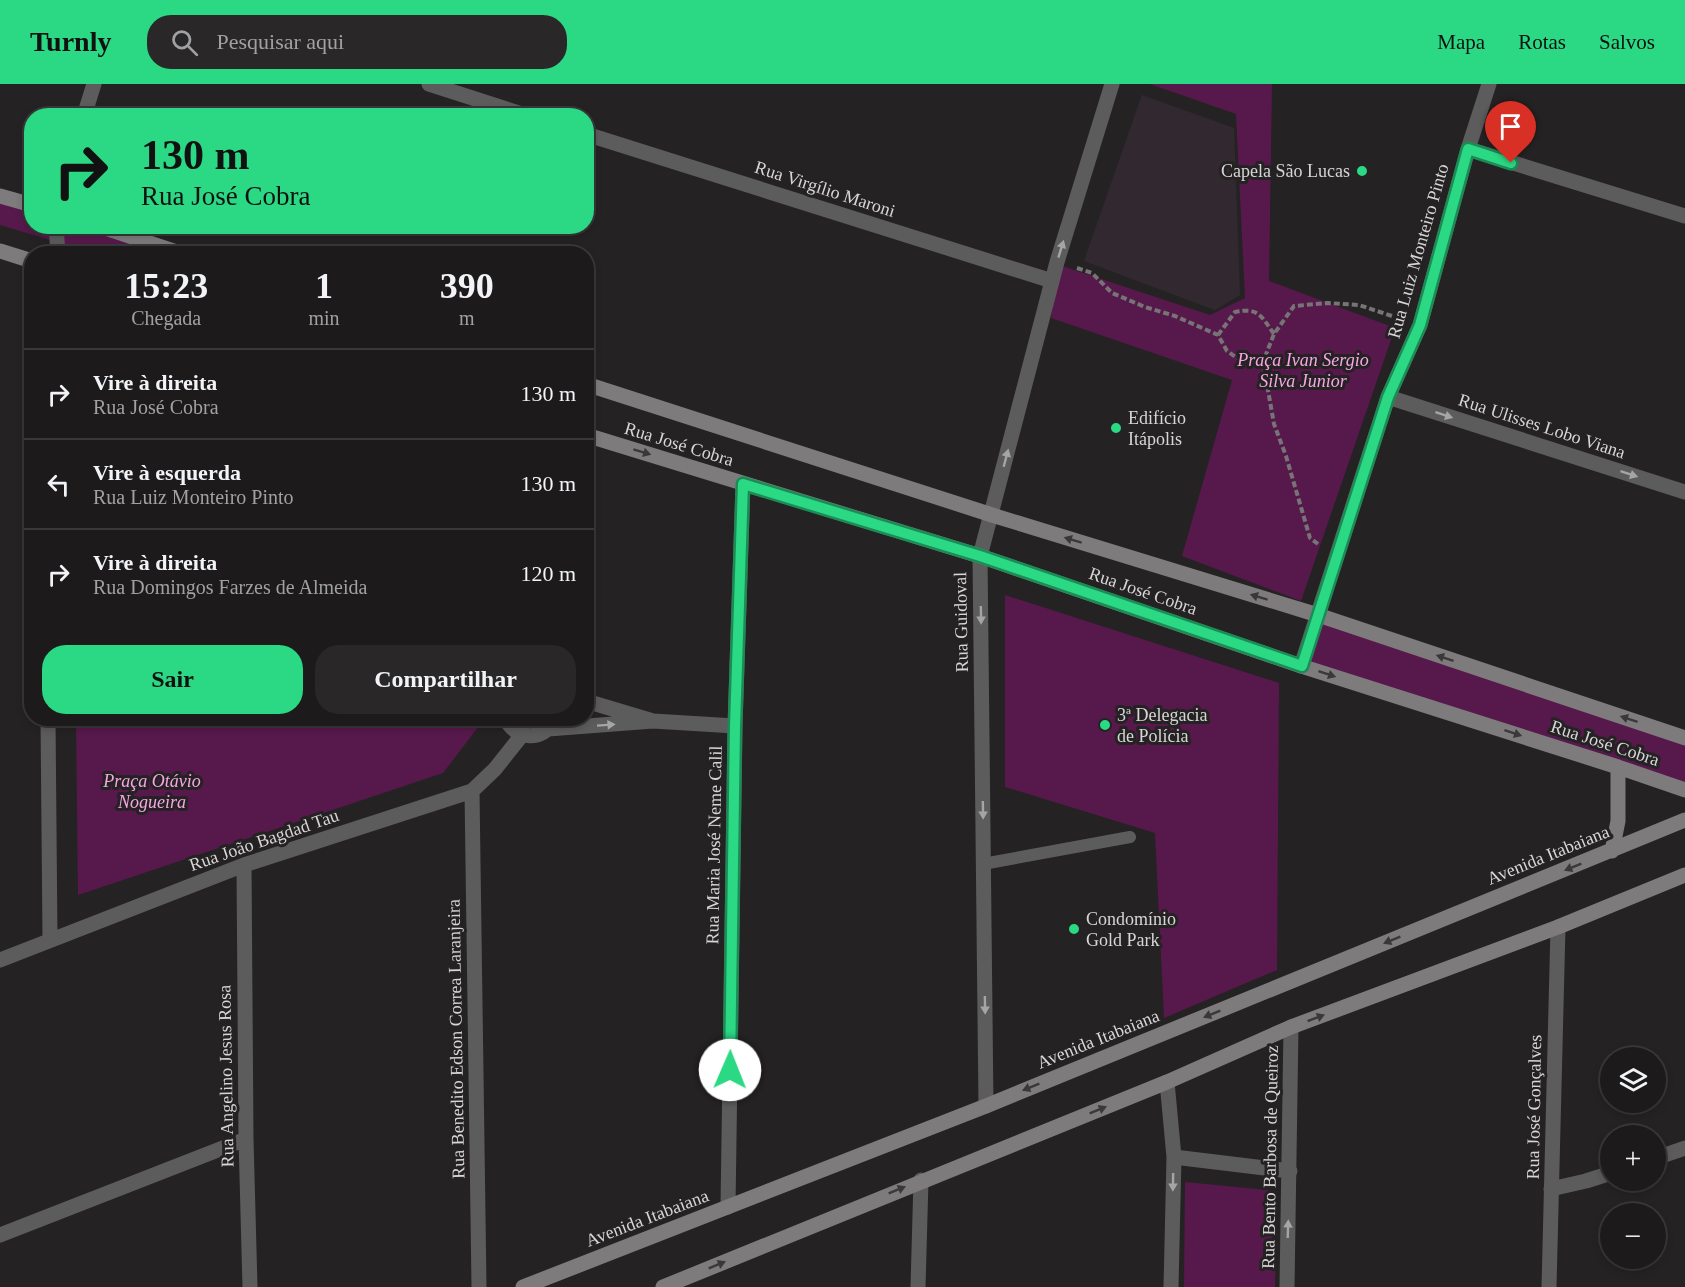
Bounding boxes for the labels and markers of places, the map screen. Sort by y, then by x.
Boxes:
pin [1485,101,1536,163]
place label: Capela São Lucas [1221,161,1350,181]
marker: Capela São Lucas [1355,164,1369,178]
place label: Edifício Itápolis [1128,408,1186,449]
marker: Edifício Itápolis [1109,421,1123,435]
place label: 3ª Delegacia de Polícia [1117,705,1207,746]
marker: 3ª Delegacia de Polícia [1098,718,1112,732]
place label: Condomínio Gold Park [1086,909,1176,950]
marker: Condomínio Gold Park [1067,922,1081,936]

